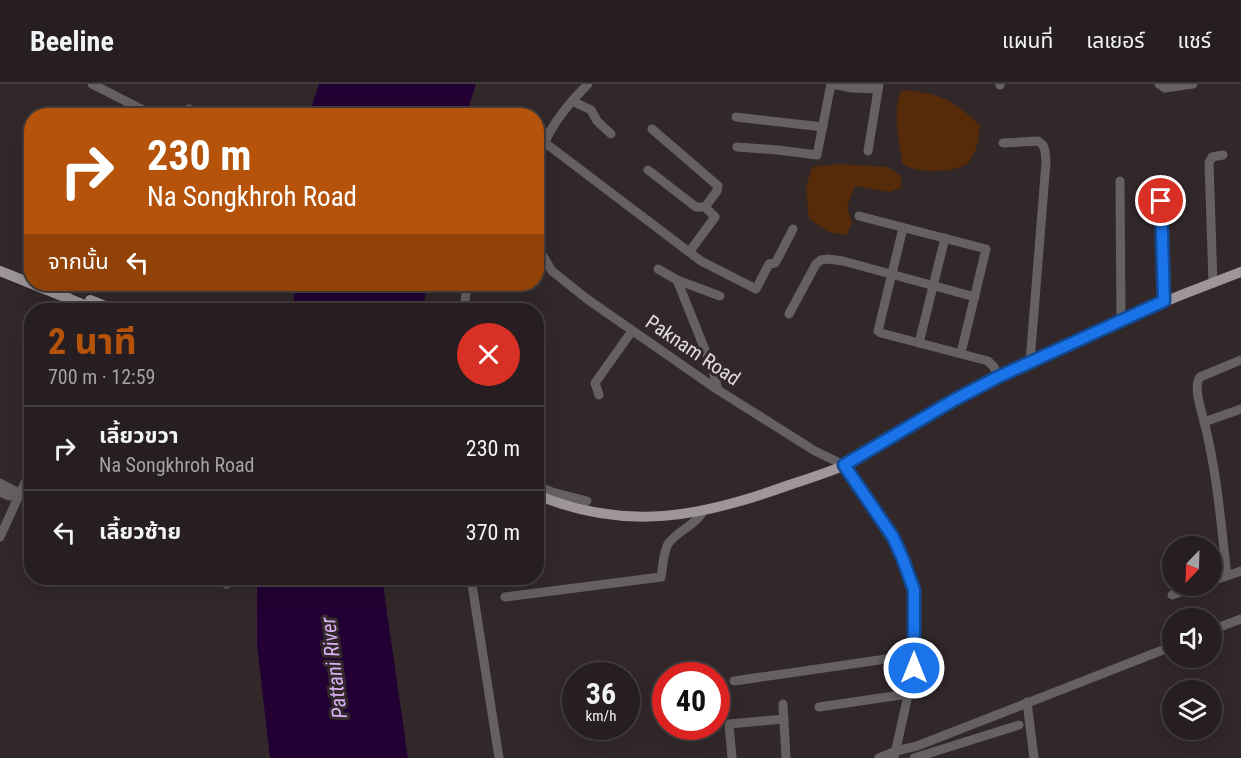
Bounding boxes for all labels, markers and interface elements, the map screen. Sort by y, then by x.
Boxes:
text: Beeline [30,25,114,58]
text: แผนที่ [1002,29,1053,53]
text: เลเยอร์ [1086,29,1145,53]
text: แชร์ [1178,29,1211,53]
text: 230 m [147,131,252,180]
icon: right [48,132,126,210]
pin [1135,175,1186,226]
text: Na Songkhroh Road [147,181,357,213]
icon: arrive [1144,184,1177,217]
icon: left [121,246,154,279]
text: จากนั้น [48,249,109,274]
street label: Paknam Road [641,310,745,390]
text: 2 นาที [48,321,137,363]
button: close [457,323,520,386]
text: 700 m · 12:59 [48,365,155,389]
text: เลี้ยวขวา [99,423,179,448]
icon: right [48,432,81,465]
text: 230 m [466,436,520,461]
text: Na Songkhroh Road [99,453,255,477]
icon: left [48,516,81,549]
text: เลี้ยวซ้าย [99,519,181,544]
text: 370 m [466,520,520,545]
north arrow [1162,536,1222,596]
map controls [1162,536,1222,740]
button: sound [1162,608,1222,668]
water label: Pattani River [316,615,352,720]
position arrow [882,636,946,700]
speed limit sign: 40 [652,662,730,740]
text: 36 [586,676,616,711]
button: layers [1162,680,1222,740]
text: km/h [586,707,616,725]

